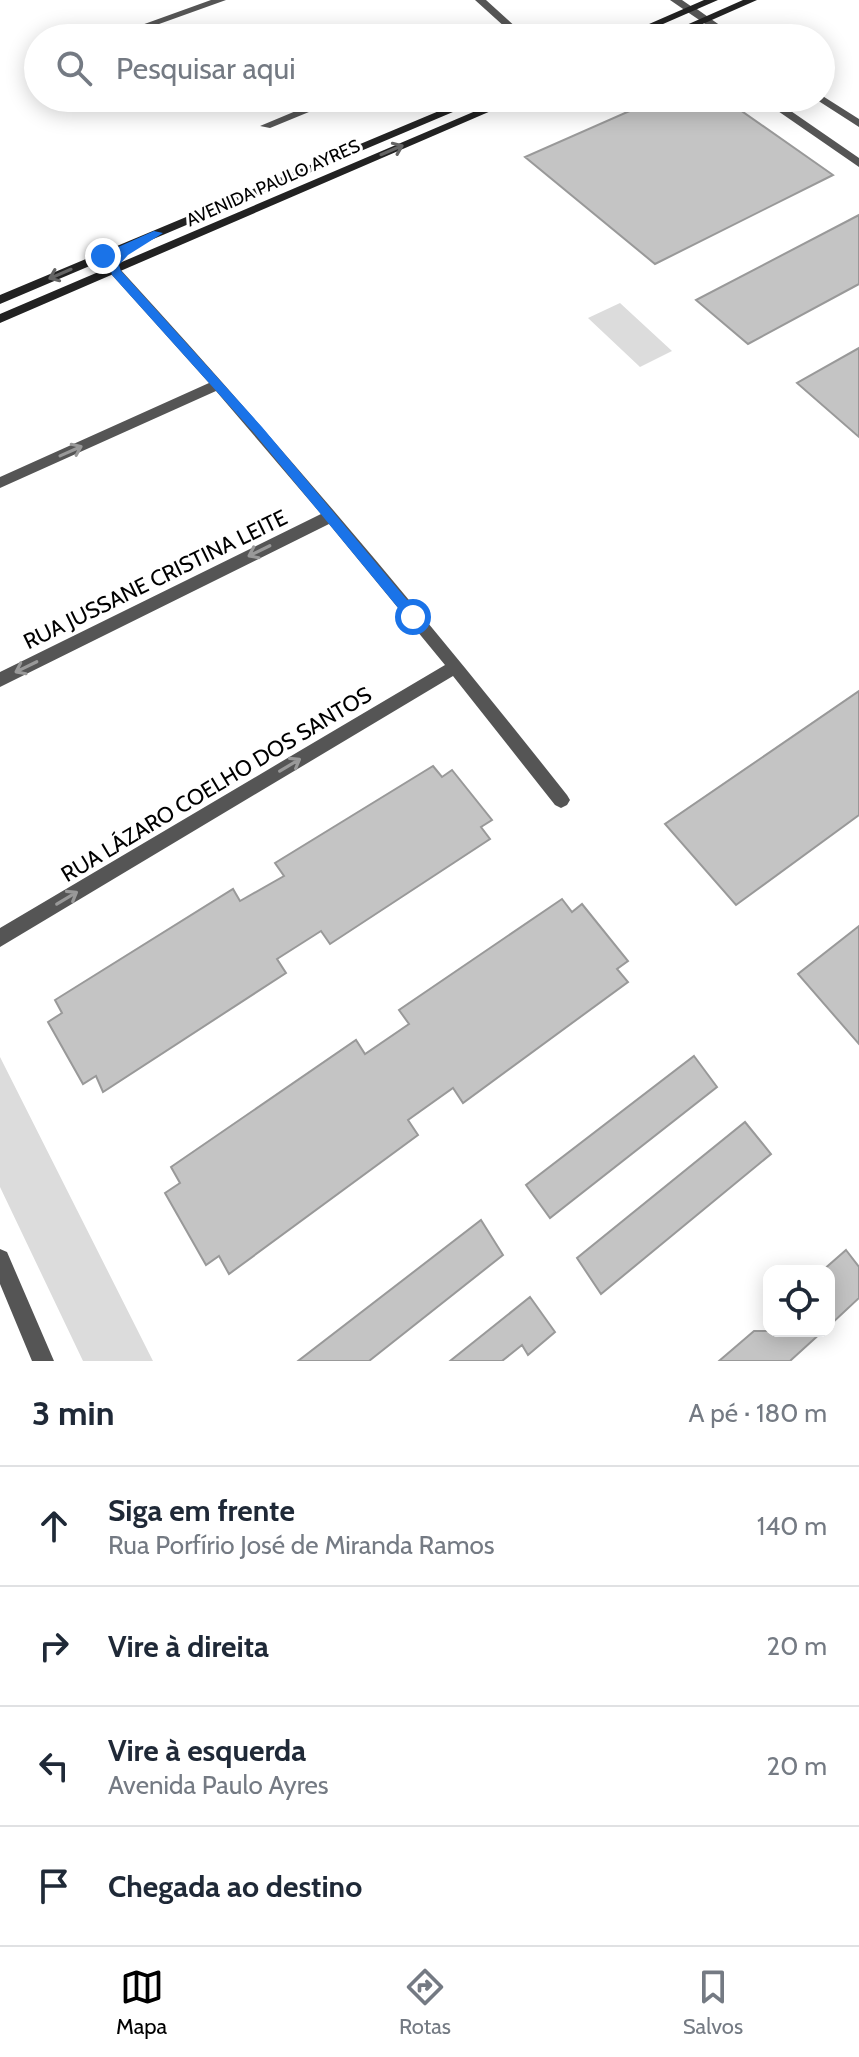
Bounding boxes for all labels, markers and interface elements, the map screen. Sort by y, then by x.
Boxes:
search box [24,24,835,112]
icon: search [52,46,96,90]
text: Pesquisar aqui [116,50,296,87]
street label: AVENIDA PAULO AYRES [183,135,363,231]
one-way arrow [379,142,404,157]
route end [85,238,121,274]
one-way arrow [49,268,73,283]
one-way arrow [59,443,83,458]
street label: RUA JUSSANE CRISTINA LEITE [19,504,292,655]
one-way arrow [248,544,272,560]
route start [395,599,431,635]
one-way arrow [15,660,39,675]
street label: RUA LÁZARO COELHO DOS SANTOS [56,681,376,888]
one-way arrow [278,757,301,773]
one-way arrow [55,890,78,906]
map controls [763,1265,835,1337]
button: locate [763,1265,835,1337]
text: 3 min [32,1392,114,1434]
text: A pé · 180 m [688,1397,827,1429]
text: Siga em frente [108,1492,295,1529]
icon: ahead [32,1504,76,1548]
text: 140 m [757,1510,827,1542]
text: Rua Porfírio José de Miranda Ramos [108,1529,495,1561]
icon: right [32,1624,76,1668]
text: Vire à direita [108,1628,269,1665]
text: 20 m [767,1630,827,1662]
text: Vire à esquerda [108,1732,306,1769]
icon: left [32,1744,76,1788]
text: 20 m [767,1750,827,1782]
text: Avenida Paulo Ayres [108,1769,329,1801]
icon: arrive [32,1864,76,1908]
text: Chegada ao destino [108,1868,362,1905]
tab: Mapa [116,1965,167,2040]
tab: Rotas [399,1965,451,2040]
tab: Salvos [683,1965,743,2040]

